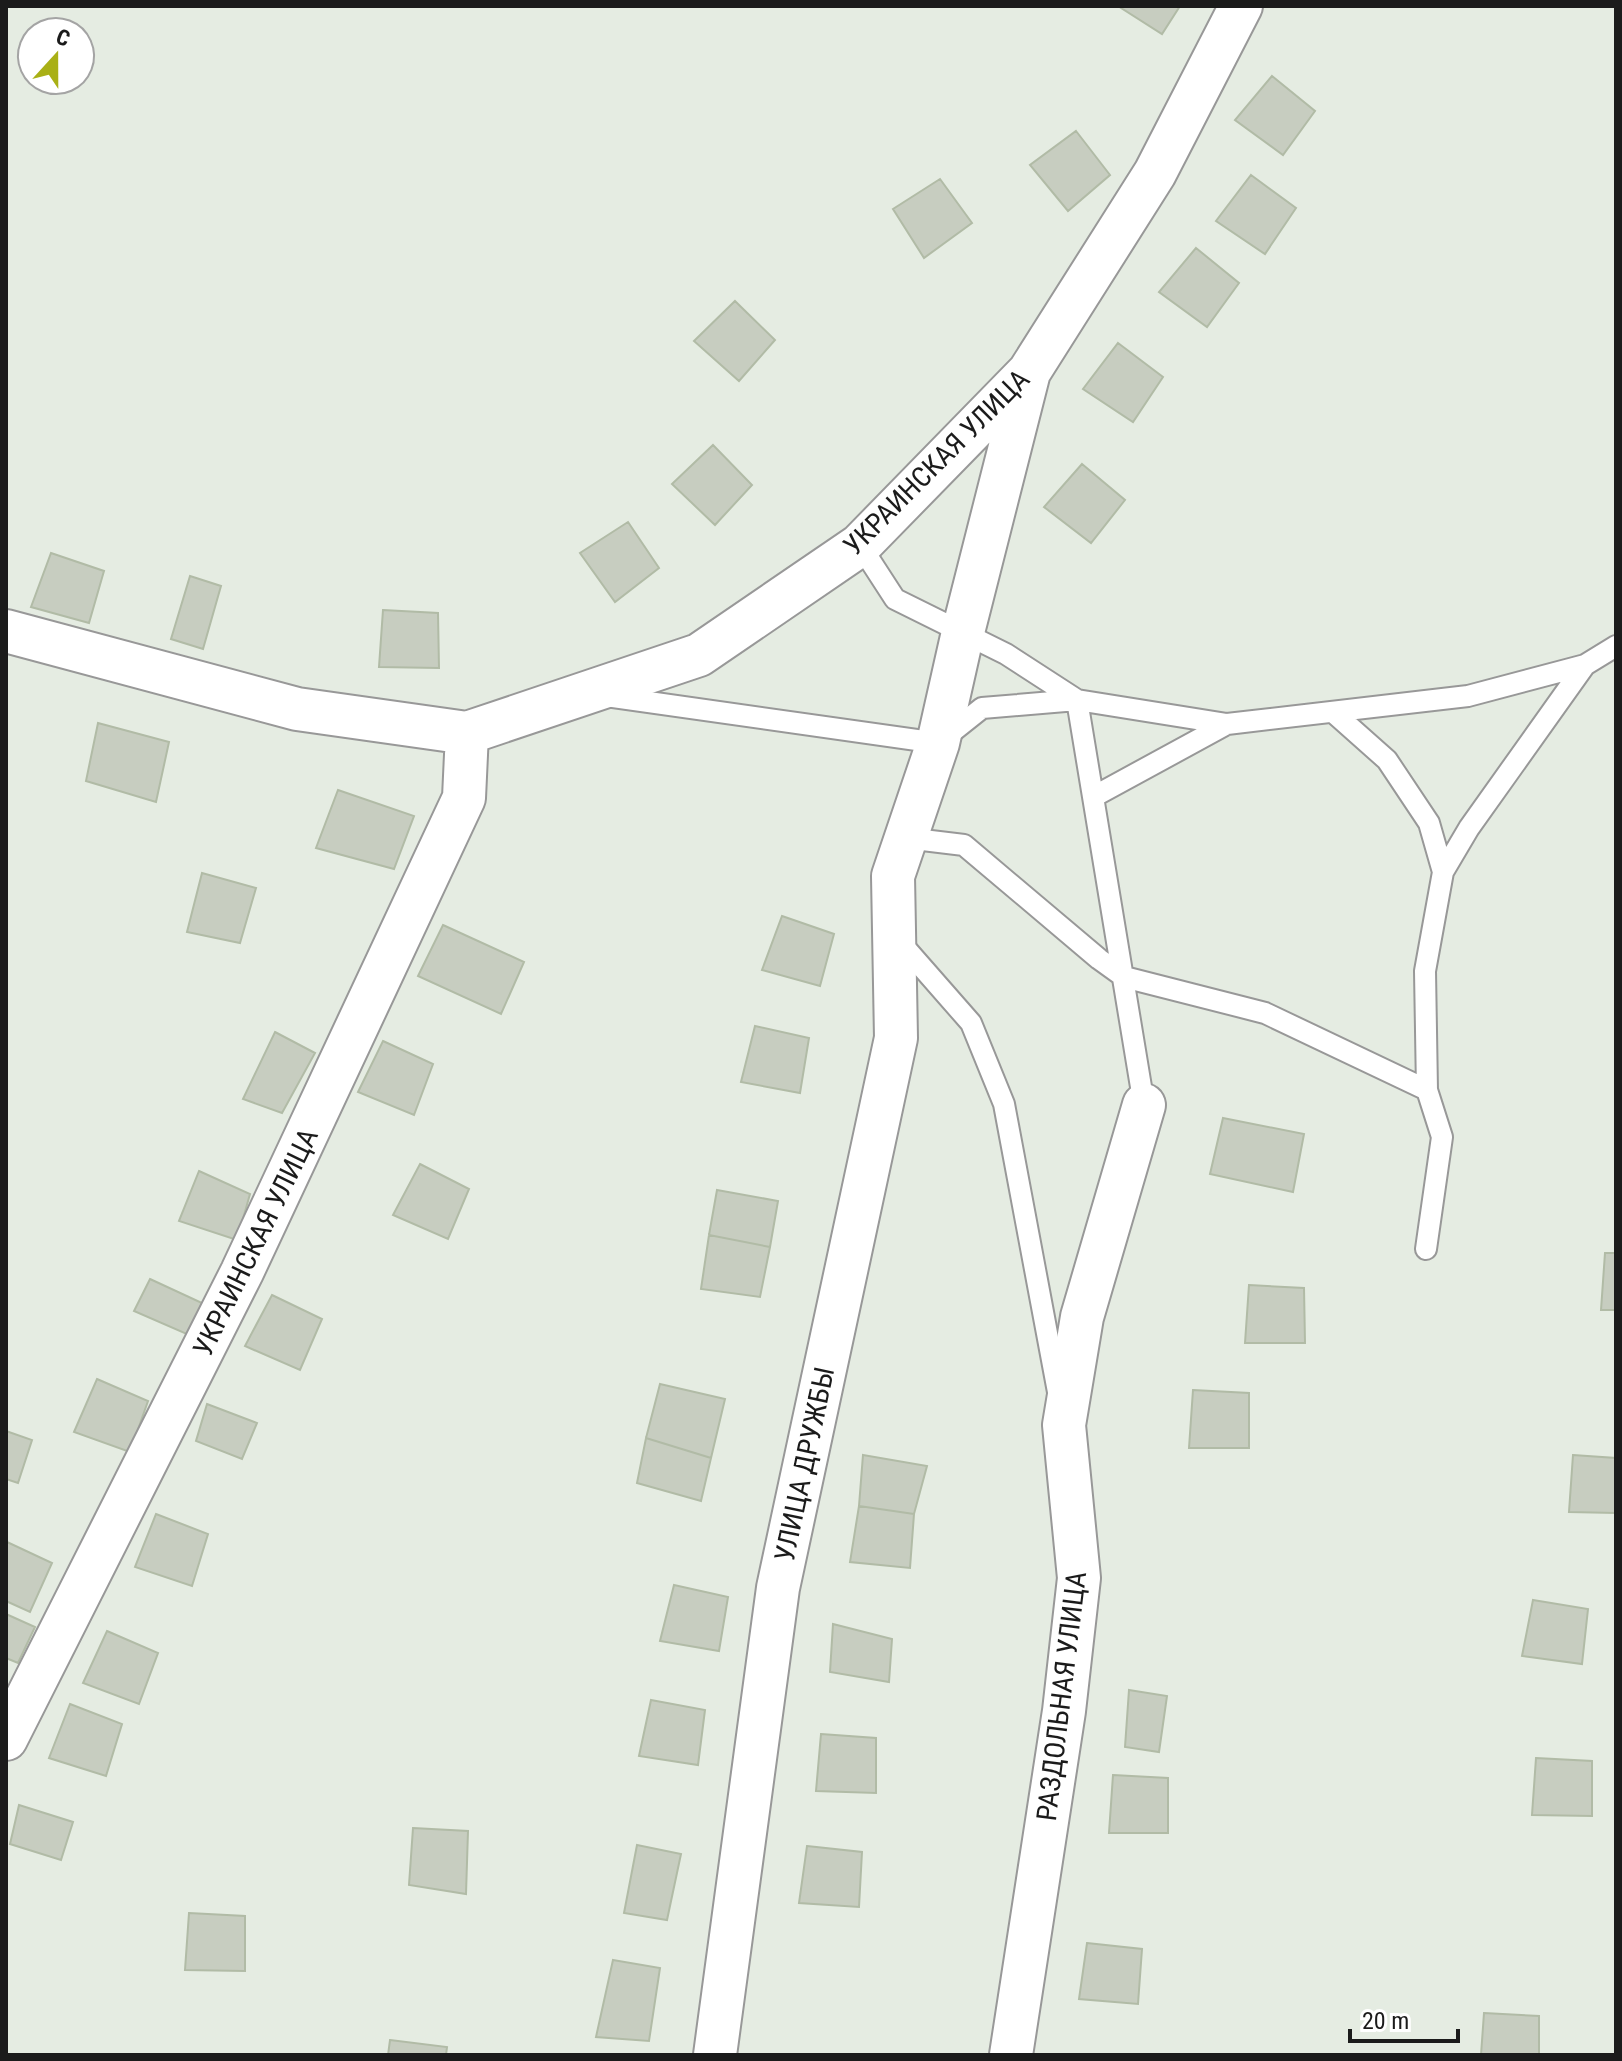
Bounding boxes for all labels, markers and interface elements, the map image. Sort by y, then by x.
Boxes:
north arrow [16,16,96,96]
text: С [53,24,73,52]
street label: УКРАИНСКАЯ УЛИЦА [837,363,1036,562]
street label: УКРАИНСКАЯ УЛИЦА [186,1123,325,1361]
street label: УЛИЦА ДРУЖБЫ [768,1364,841,1564]
street label: РАЗДОЛЬНАЯ УЛИЦА [1030,1570,1093,1823]
scale bar [1350,1993,1458,2043]
text: 20 m [1362,2007,1409,2035]

